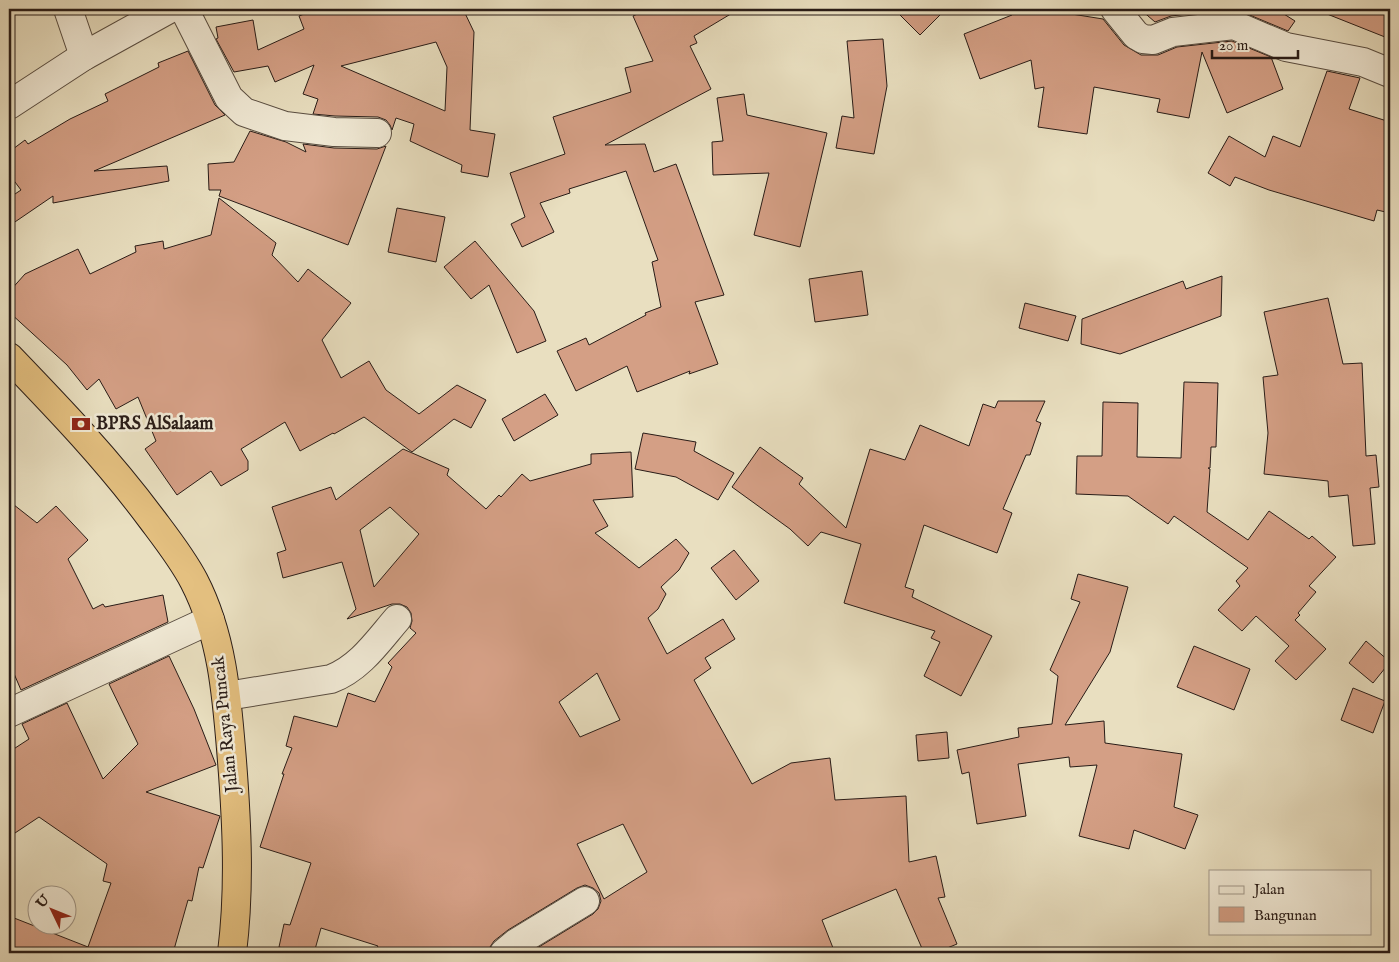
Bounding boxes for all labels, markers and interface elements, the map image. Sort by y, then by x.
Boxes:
scale bar [1212,28,1298,60]
text: 20 m [1219,36,1249,55]
bank icon: BPRS AlSalaam [70,413,92,435]
place label: BPRS AlSalaam [96,413,214,436]
street label: Jalan Raya Puncak [207,654,245,795]
legend [1209,870,1372,934]
text: Jalan [1252,880,1285,899]
north arrow [28,884,78,934]
text: U [32,891,55,913]
text: Bangunan [1254,906,1317,925]

